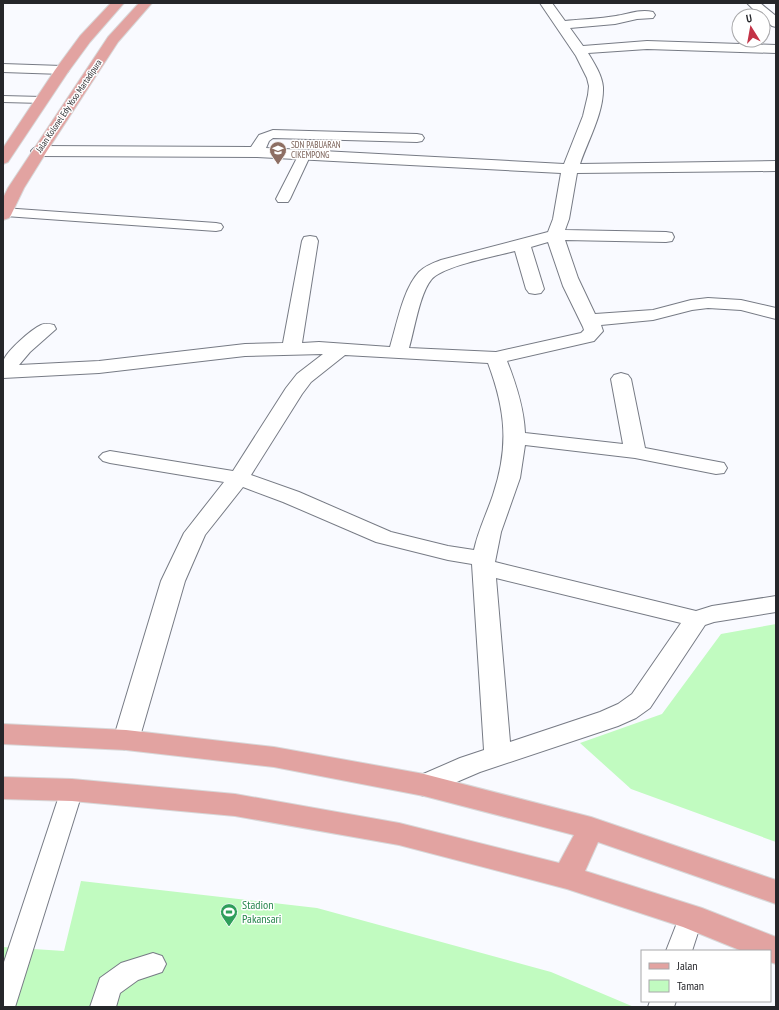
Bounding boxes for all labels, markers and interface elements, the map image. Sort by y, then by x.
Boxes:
north arrow [731,8,771,48]
text: U [745,11,754,26]
street label: Jalan Kolonel Edy Yoso Martadipura [33,57,104,155]
place label: SDN PABUARAN CIKEMPONG [291,139,341,160]
school or university icon: SDN PABUARAN CIKEMPONG [268,140,288,165]
place label: Stadion Pakansari [242,897,281,926]
sports icon: Stadion Pakansari [219,902,239,927]
legend [641,950,771,1002]
text: Jalan [676,958,698,973]
text: Taman [677,978,704,993]

